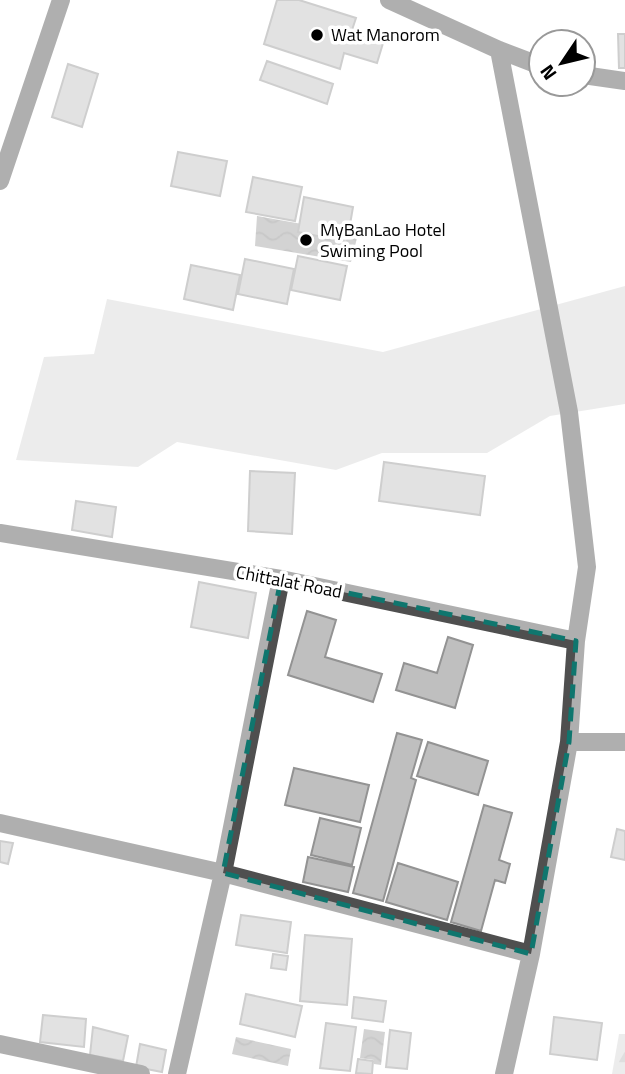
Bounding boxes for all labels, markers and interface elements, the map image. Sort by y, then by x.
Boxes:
place label: Wat Manorom [331,21,440,48]
marker: Wat Manorom [309,27,325,43]
north arrow [527,28,597,98]
text: N [532,59,563,87]
place label: MyBanLao Hotel Swiming Pool [320,216,446,264]
marker: MyBanLao Hotel Swiming Pool [298,232,314,248]
street label: Chittalat Road [234,558,344,605]

